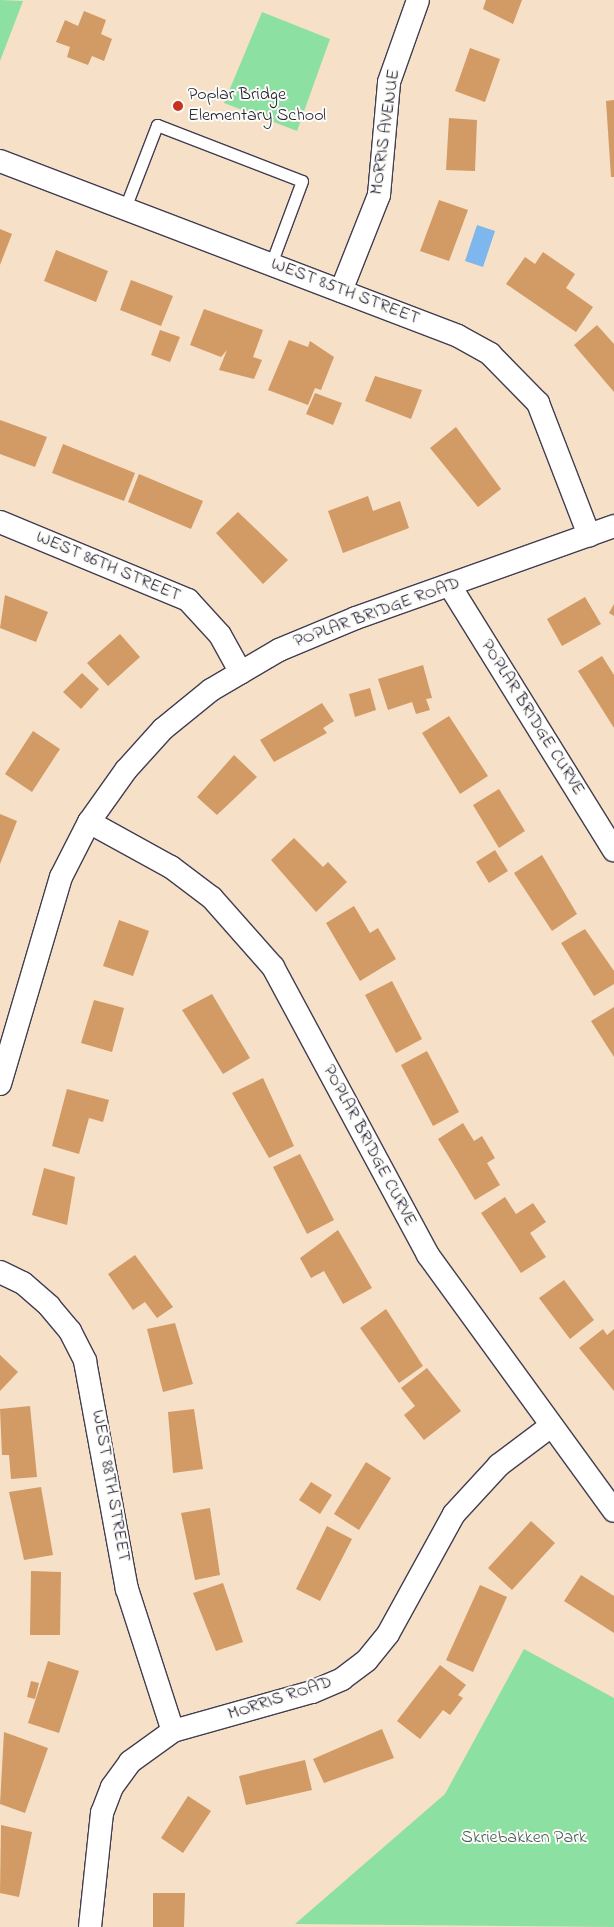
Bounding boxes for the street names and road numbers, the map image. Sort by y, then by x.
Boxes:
street label: MORRIS AVENUE [366,68,406,196]
street label: WEST 85TH STREET [268,254,422,330]
street label: WEST 86TH STREET [32,527,184,607]
street label: POPLAR BRIDGE ROAD [291,573,463,653]
street label: POPLAR BRIDGE CURVE [475,636,589,800]
street label: POPLAR BRIDGE CURVE [317,1062,421,1230]
street label: WEST 88TH STREET [86,1408,134,1564]
street label: MORRIS ROAD [225,1672,335,1726]

